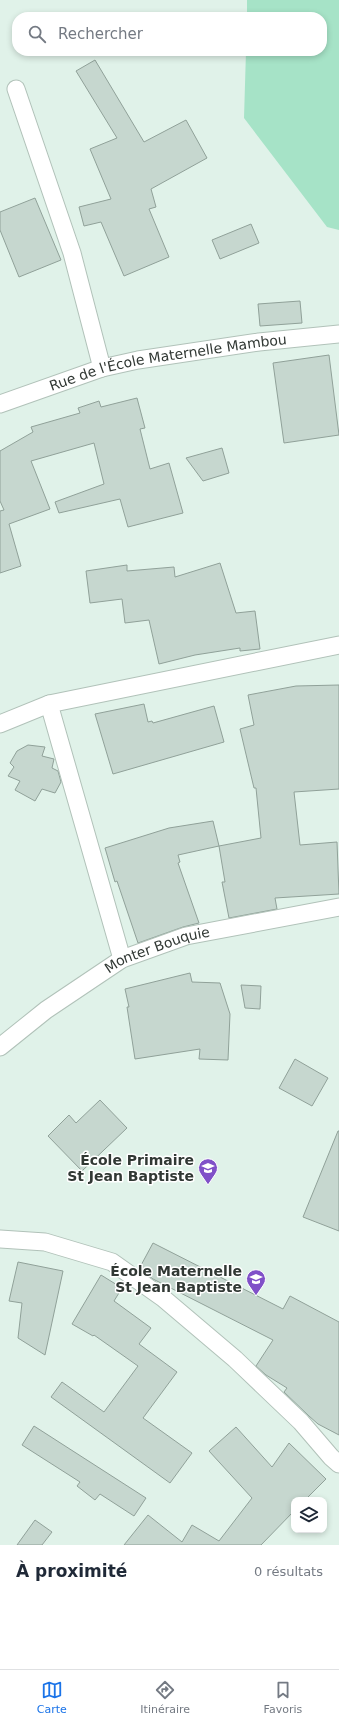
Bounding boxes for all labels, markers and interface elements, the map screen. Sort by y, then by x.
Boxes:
search box [12,12,327,56]
icon: search [26,23,48,45]
text: Rechercher [58,25,143,43]
street label: Rue de l'École Maternelle Mambou [47,331,287,394]
street label: Monter Bouquie [102,924,211,976]
place label: École Primaire St Jean Baptiste [67,1152,194,1184]
school or university icon: École Primaire St Jean Baptiste [197,1157,219,1185]
place label: École Maternelle St Jean Baptiste [110,1263,242,1295]
school or university icon: École Maternelle St Jean Baptiste [245,1268,267,1296]
map controls [291,1497,327,1533]
button: layers [291,1497,327,1533]
text: À proximité [16,1561,127,1581]
text: 0 résultats [254,1564,323,1579]
tab: Carte [37,1679,67,1716]
tab: Itinéraire [140,1679,190,1716]
tab: Favoris [264,1679,302,1716]

